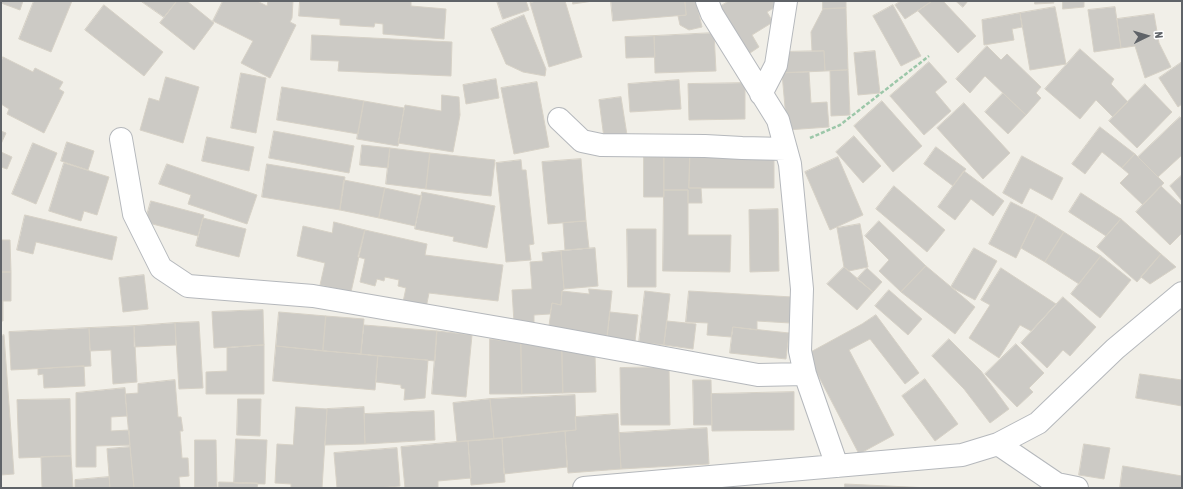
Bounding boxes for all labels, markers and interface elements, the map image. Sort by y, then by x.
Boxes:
north arrow [1127,16,1167,56]
text: N [1153,31,1165,39]

